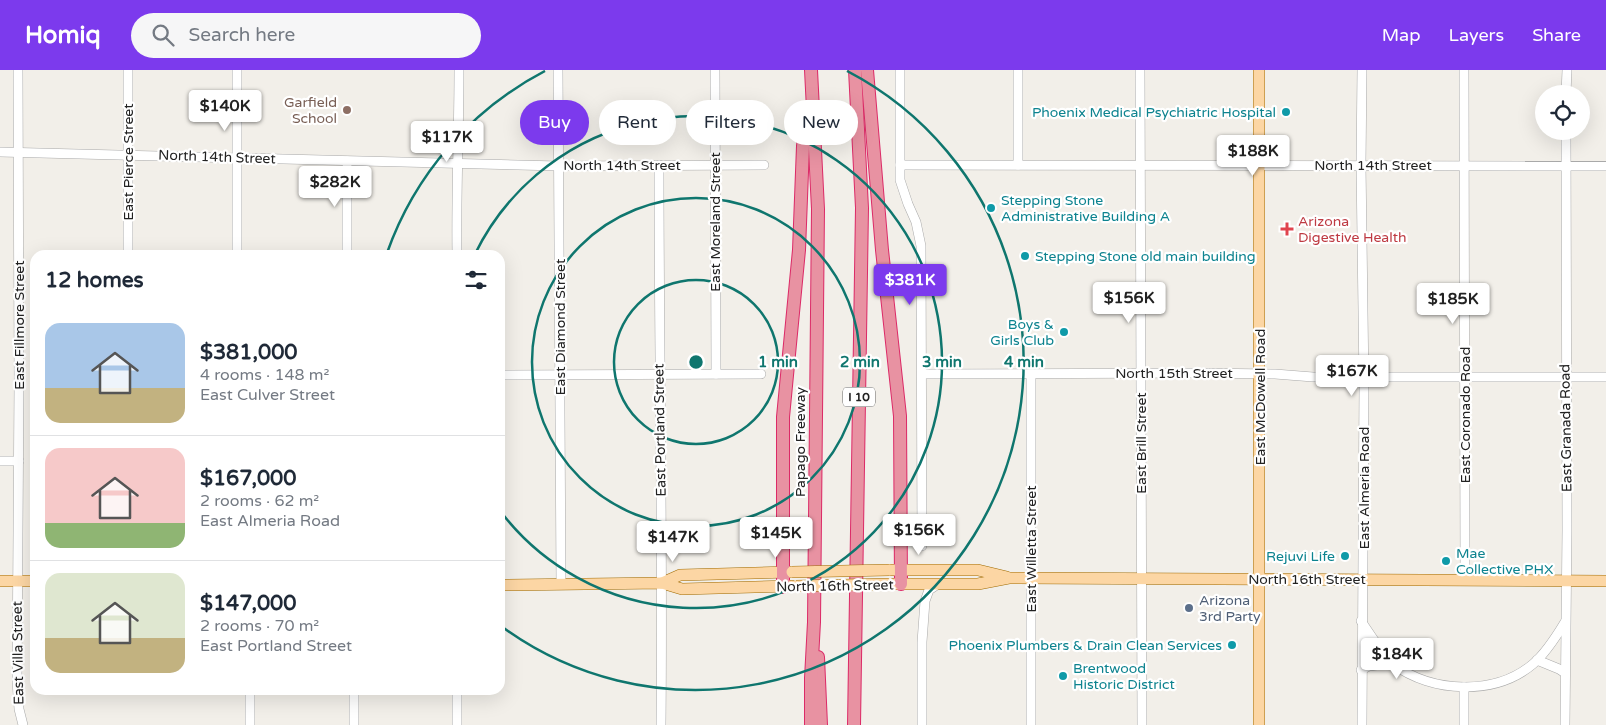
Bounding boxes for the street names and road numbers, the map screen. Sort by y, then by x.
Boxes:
street label: East Pierce Street [120,103,137,221]
street label: North 14th Street [158,146,277,168]
street label: East Moreland Street [707,152,724,292]
street label: North 14th Street [563,157,681,174]
street label: North 14th Street [1314,157,1432,174]
street label: East Diamond Street [552,258,569,395]
street label: East Fillmore Street [11,260,28,390]
street label: East McDowell Road [1252,329,1269,465]
street label: East Coronado Road [1457,347,1474,483]
street label: East Portland Street [650,363,670,497]
street label: East Granada Road [1556,364,1576,492]
street label: North 15th Street [1115,365,1233,382]
street label: Papago Freeway [792,387,809,497]
road number: I 10 [843,388,875,407]
street label: East Brill Street [1133,392,1150,494]
street label: East Almeria Road [1356,427,1373,549]
street label: East Willetta Street [1023,485,1040,612]
street label: North 16th Street [1248,571,1366,588]
street label: North 16th Street [776,576,895,596]
street label: East Villa Street [9,600,27,705]

